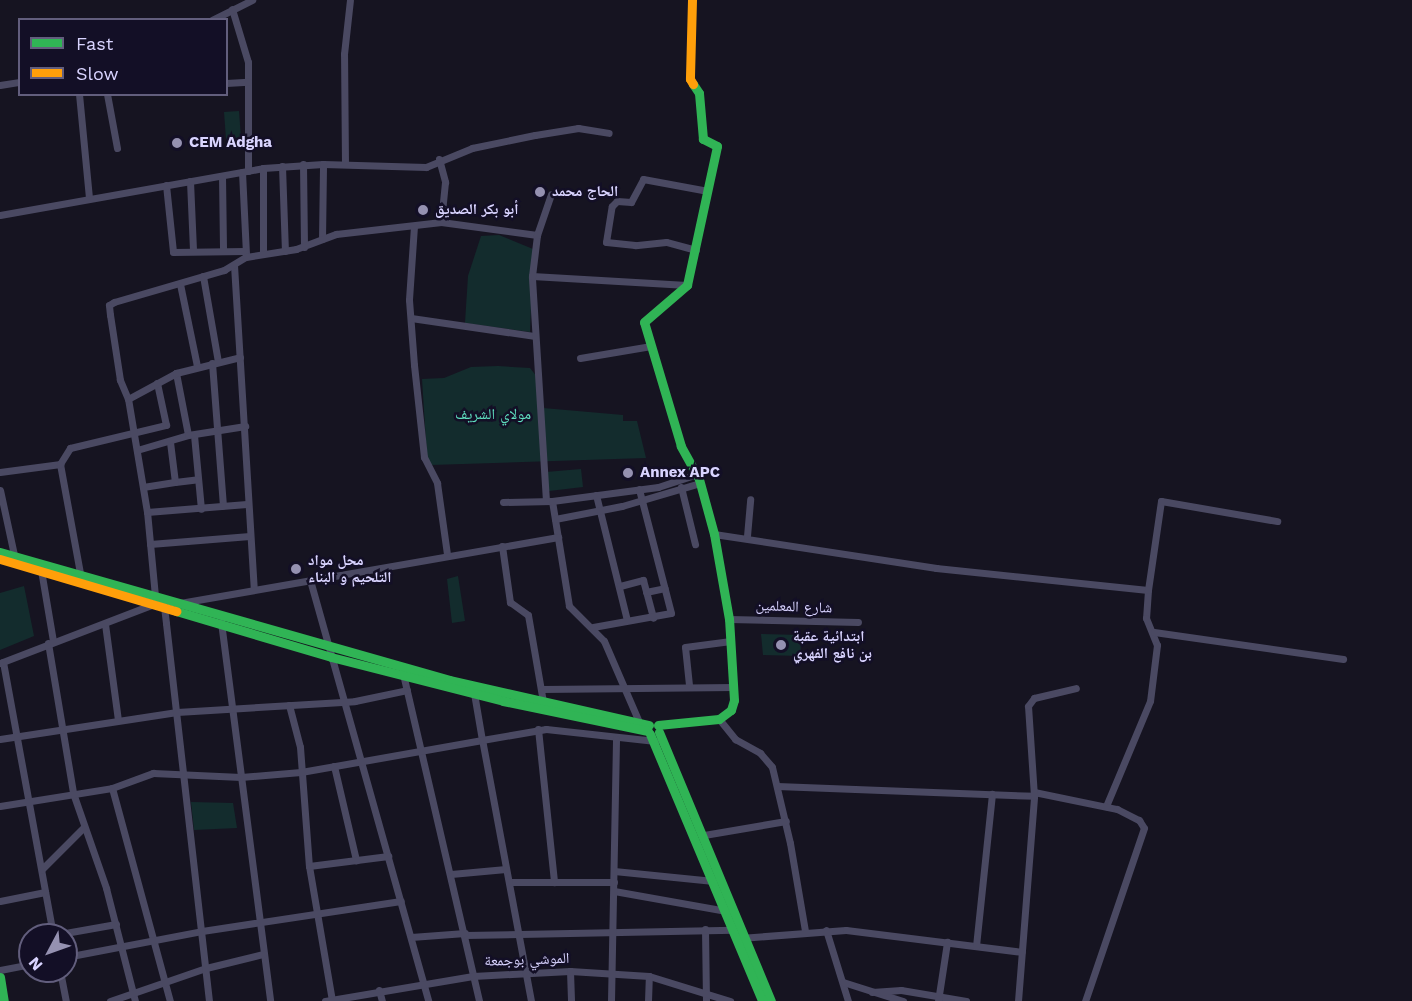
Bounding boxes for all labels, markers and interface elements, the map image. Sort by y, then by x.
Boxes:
legend [18,18,228,96]
text: Fast [76,33,113,54]
text: Slow [76,63,119,84]
place label: CEM Adgha [189,134,272,152]
marker: CEM Adgha [170,136,184,150]
place label: الحاج محمد [552,183,618,201]
marker: الحاج محمد [533,185,547,199]
place label: أبو بكر الصديق [435,201,518,219]
marker: أبو بكر الصديق [416,203,430,217]
park label: مولاي الشريف [455,406,531,424]
place label: Annex APC [640,464,721,482]
marker: Annex APC [621,466,635,480]
place label: محل مواد التلحيم و البناء [308,551,392,586]
marker: محل مواد التلحيم و البناء [289,562,303,576]
street label: شارع المعلمين [755,597,833,617]
place label: ابتدائية عقبة بن نافع الفهري [793,627,872,662]
marker: ابتدائية عقبة بن نافع الفهري [774,638,788,652]
north arrow [18,923,78,983]
street label: الموشي بوجمعة [484,950,570,970]
text: N [24,953,47,975]

